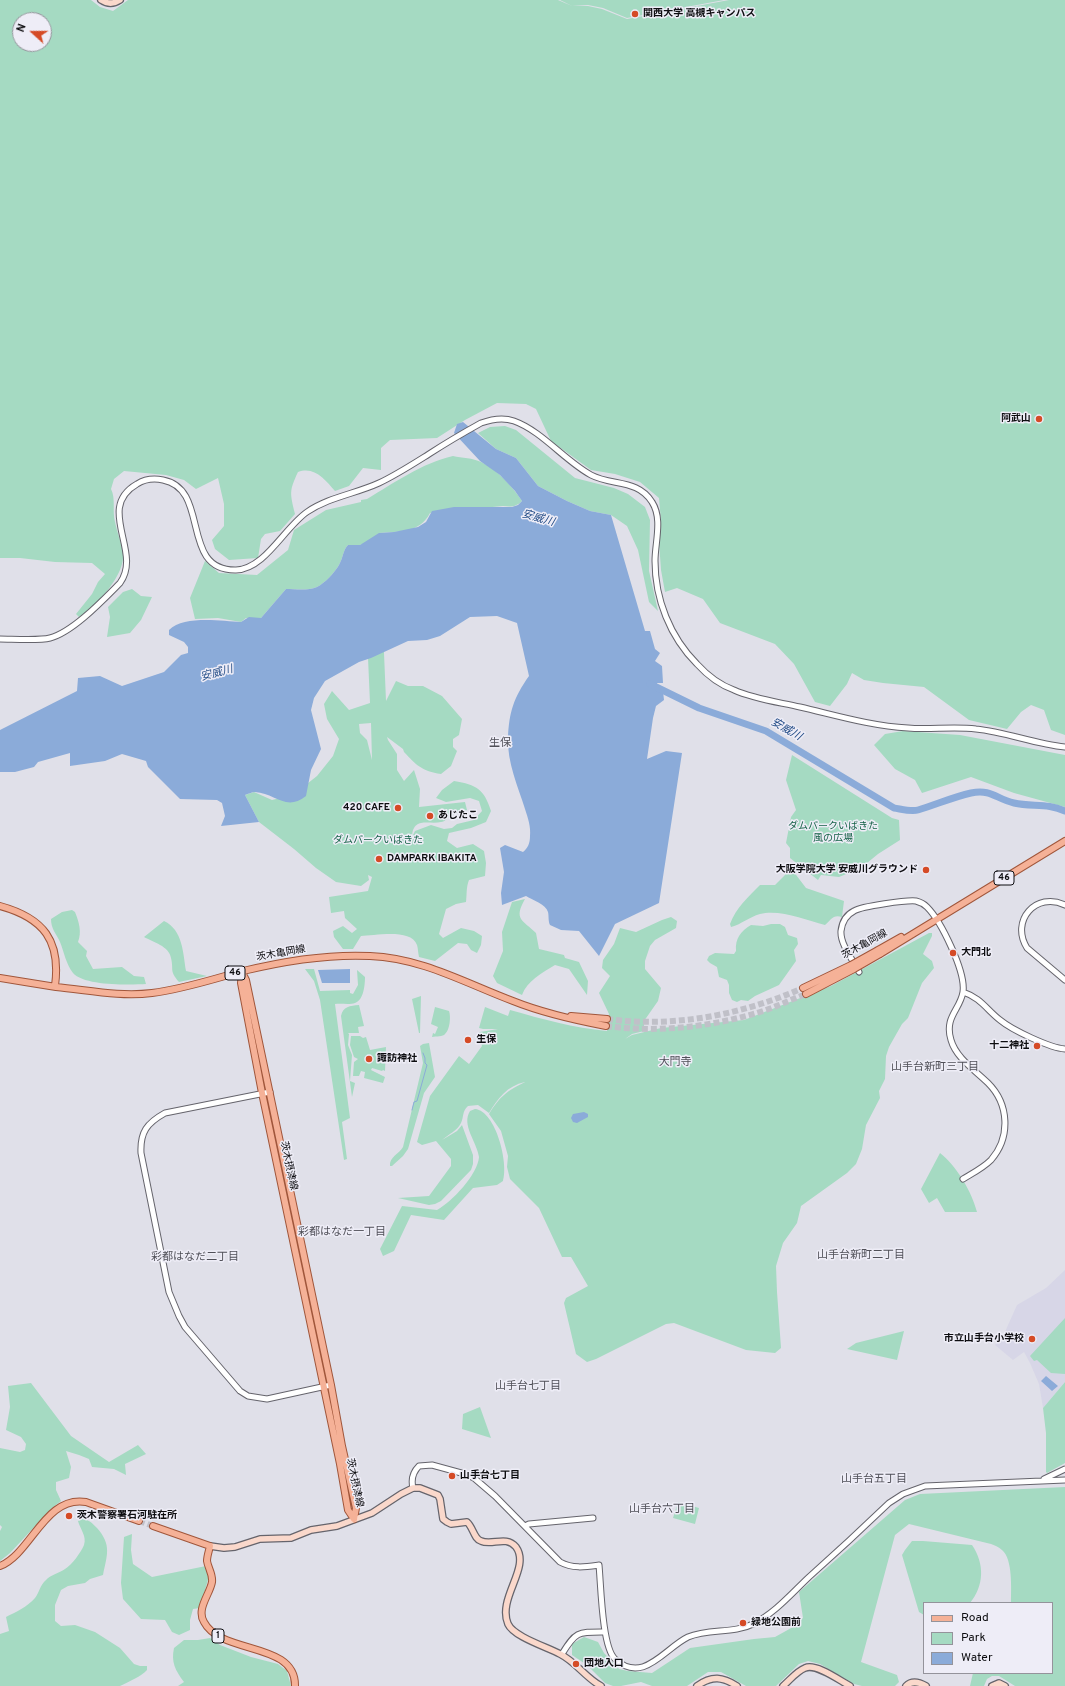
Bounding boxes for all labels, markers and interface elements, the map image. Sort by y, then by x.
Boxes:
place label: 関西大学 高槻キャンパス [643,8,755,20]
marker: 関西大学 高槻キャンパス [630,9,640,19]
north arrow [12,12,52,52]
text: N [14,22,30,34]
place label: 阿武山 [1001,413,1031,425]
marker: 阿武山 [1034,414,1044,424]
water label: 安威川 [520,508,556,530]
water label: 安威川 [199,663,235,685]
water label: 安威川 [768,716,804,744]
district label: 生保 [489,737,511,751]
place label: 420 CAFE [343,802,390,814]
marker: 420 CAFE [393,803,403,813]
place label: あじたこ [438,810,478,822]
marker: あじたこ [425,811,435,821]
park label: ダムパークいばきた 風の広場 [788,821,878,844]
park label: ダムパークいばきた [333,835,423,847]
place label: DAMPARK IBAKITA [387,853,477,865]
marker: DAMPARK IBAKITA [374,854,384,864]
place label: 大阪学院大学 安威川グラウンド [776,864,918,876]
marker: 大阪学院大学 安威川グラウンド [921,865,931,875]
road number: 46 [994,871,1014,885]
street label: 茨木亀岡線 [840,928,890,962]
street label: 茨木亀岡線 [255,944,307,964]
place label: 大門北 [961,947,991,959]
marker: 大門北 [948,948,958,958]
road number: 46 [225,966,245,980]
place label: 生保 [476,1034,496,1046]
marker: 生保 [463,1035,473,1045]
place label: 十二神社 [989,1040,1029,1052]
marker: 十二神社 [1032,1041,1042,1051]
place label: 諏訪神社 [377,1053,417,1065]
marker: 諏訪神社 [364,1054,374,1064]
district label: 大門寺 [659,1056,691,1070]
district label: 山手台新町三丁目 [891,1061,979,1075]
street label: 茨木摂津線 [277,1140,299,1192]
district label: 彩都はなだ一丁目 [298,1226,386,1240]
district label: 山手台新町二丁目 [817,1249,905,1263]
district label: 彩都はなだ二丁目 [151,1251,239,1265]
place label: 市立山手台小学校 [944,1333,1024,1345]
marker: 市立山手台小学校 [1027,1334,1037,1344]
district label: 山手台七丁目 [495,1380,561,1394]
street label: 茨木摂津線 [343,1457,365,1509]
place label: 山手台七丁目 [460,1470,520,1482]
marker: 山手台七丁目 [447,1471,457,1481]
district label: 山手台五丁目 [841,1473,907,1487]
district label: 山手台六丁目 [629,1503,695,1517]
place label: 茨木警察署石河駐在所 [77,1510,177,1522]
marker: 茨木警察署石河駐在所 [64,1511,74,1521]
legend [923,1602,1053,1674]
text: Road [961,1610,989,1626]
place label: 緑地公園前 [751,1617,801,1629]
marker: 緑地公園前 [738,1618,748,1628]
road number: 1 [212,1629,224,1643]
text: Park [961,1630,986,1646]
text: Water [961,1650,993,1666]
place label: 団地入口 [584,1658,624,1670]
marker: 団地入口 [571,1659,581,1669]

